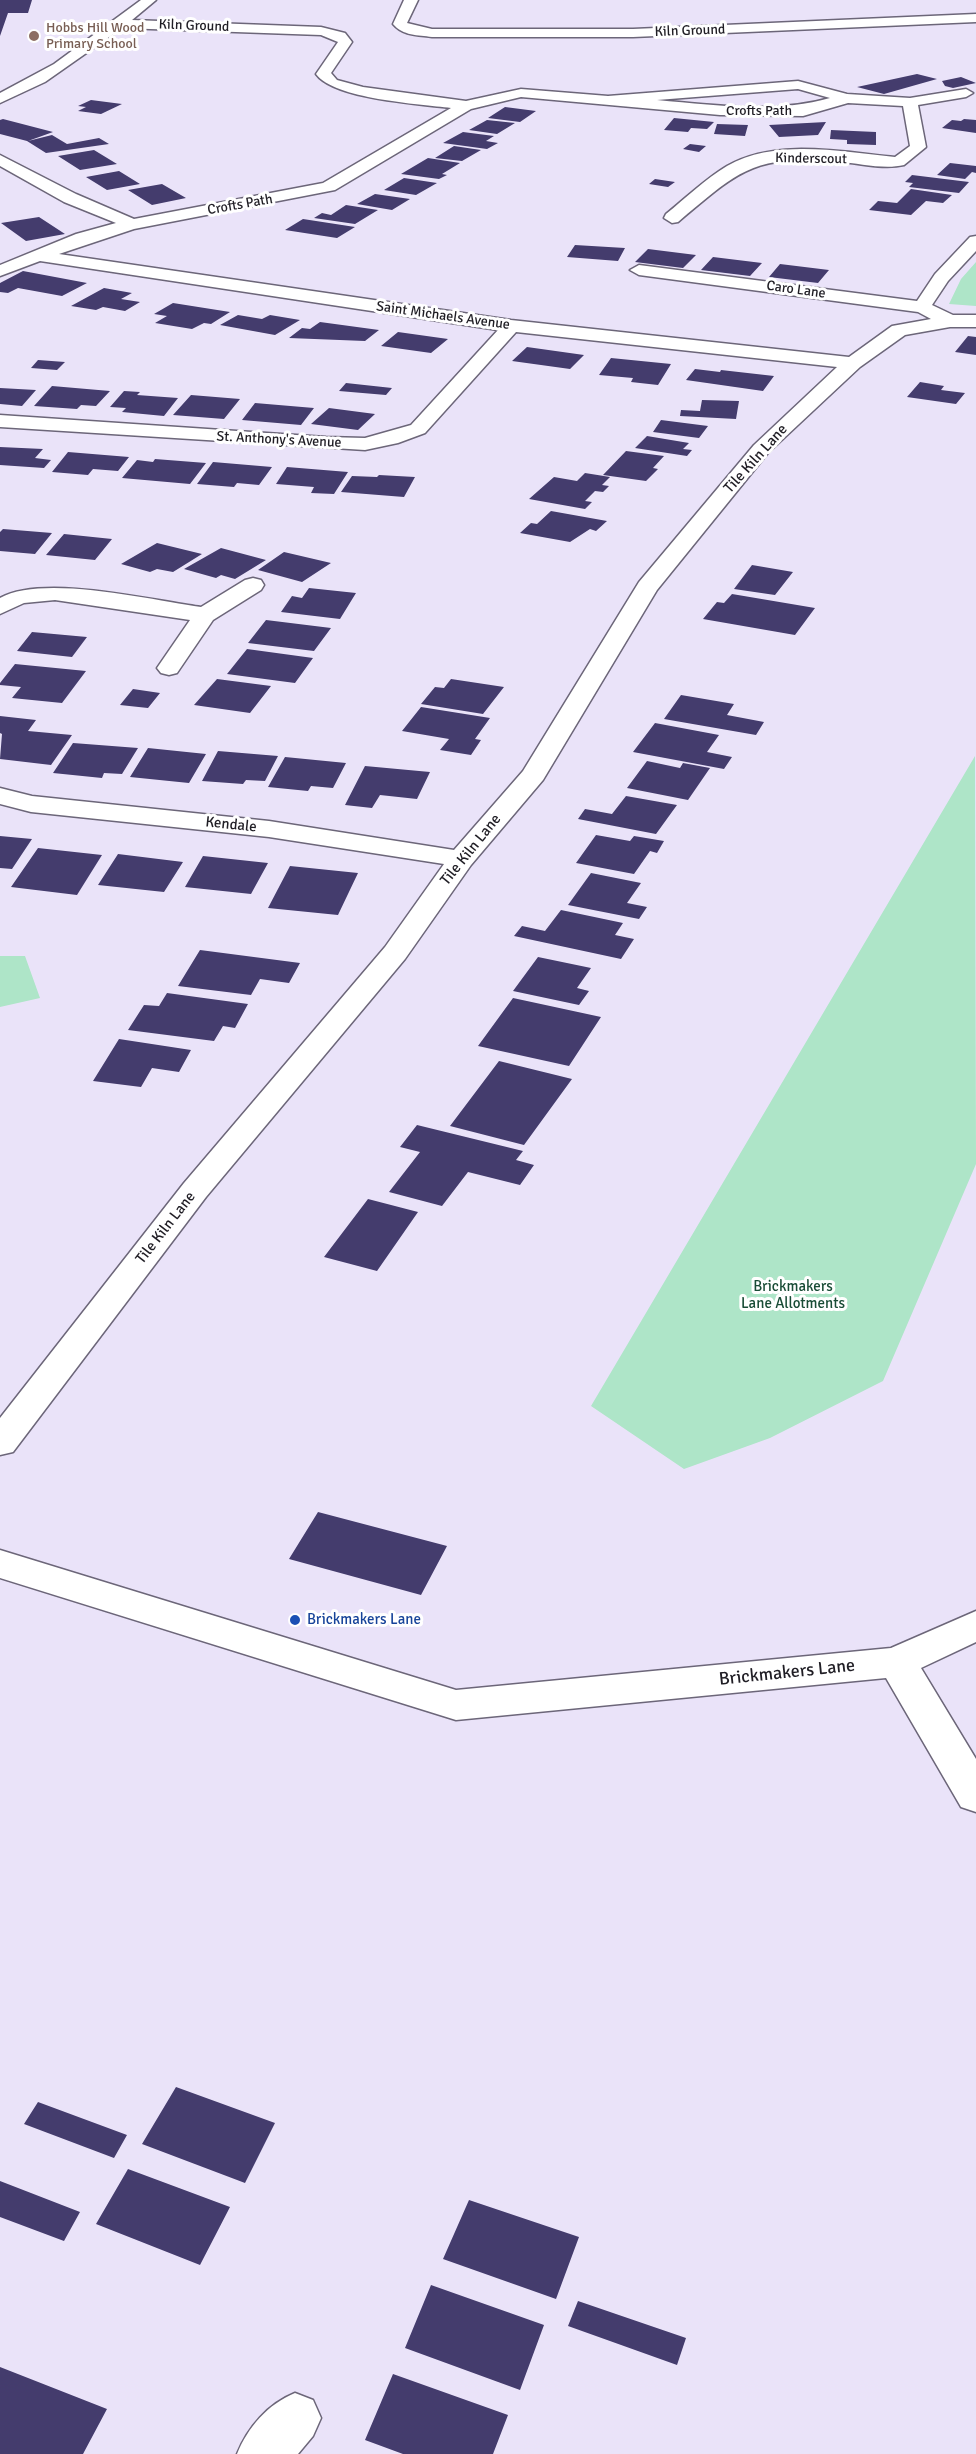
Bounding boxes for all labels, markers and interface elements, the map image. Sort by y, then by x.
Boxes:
street label: Kiln Ground [158,16,230,36]
place label: Hobbs Hill Wood Primary School [46,20,144,52]
street label: Kiln Ground [654,21,726,41]
marker: Hobbs Hill Wood Primary School [27,29,41,43]
street label: Crofts Path [726,103,792,119]
street label: Kinderscout [775,150,847,168]
street label: Crofts Path [206,191,274,219]
street label: Caro Lane [765,278,827,302]
street label: Saint Michaels Avenue [375,298,511,334]
street label: Tile Kiln Lane [720,421,792,497]
street label: St. Anthony's Avenue [216,428,342,452]
street label: Tile Kiln Lane [437,811,505,889]
street label: Kendale [204,813,258,837]
street label: Tile Kiln Lane [132,1188,200,1268]
park label: Brickmakers Lane Allotments [741,1278,845,1313]
place label: Brickmakers Lane [307,1611,421,1629]
marker: Brickmakers Lane [288,1613,302,1627]
street label: Brickmakers Lane [718,1655,856,1691]

